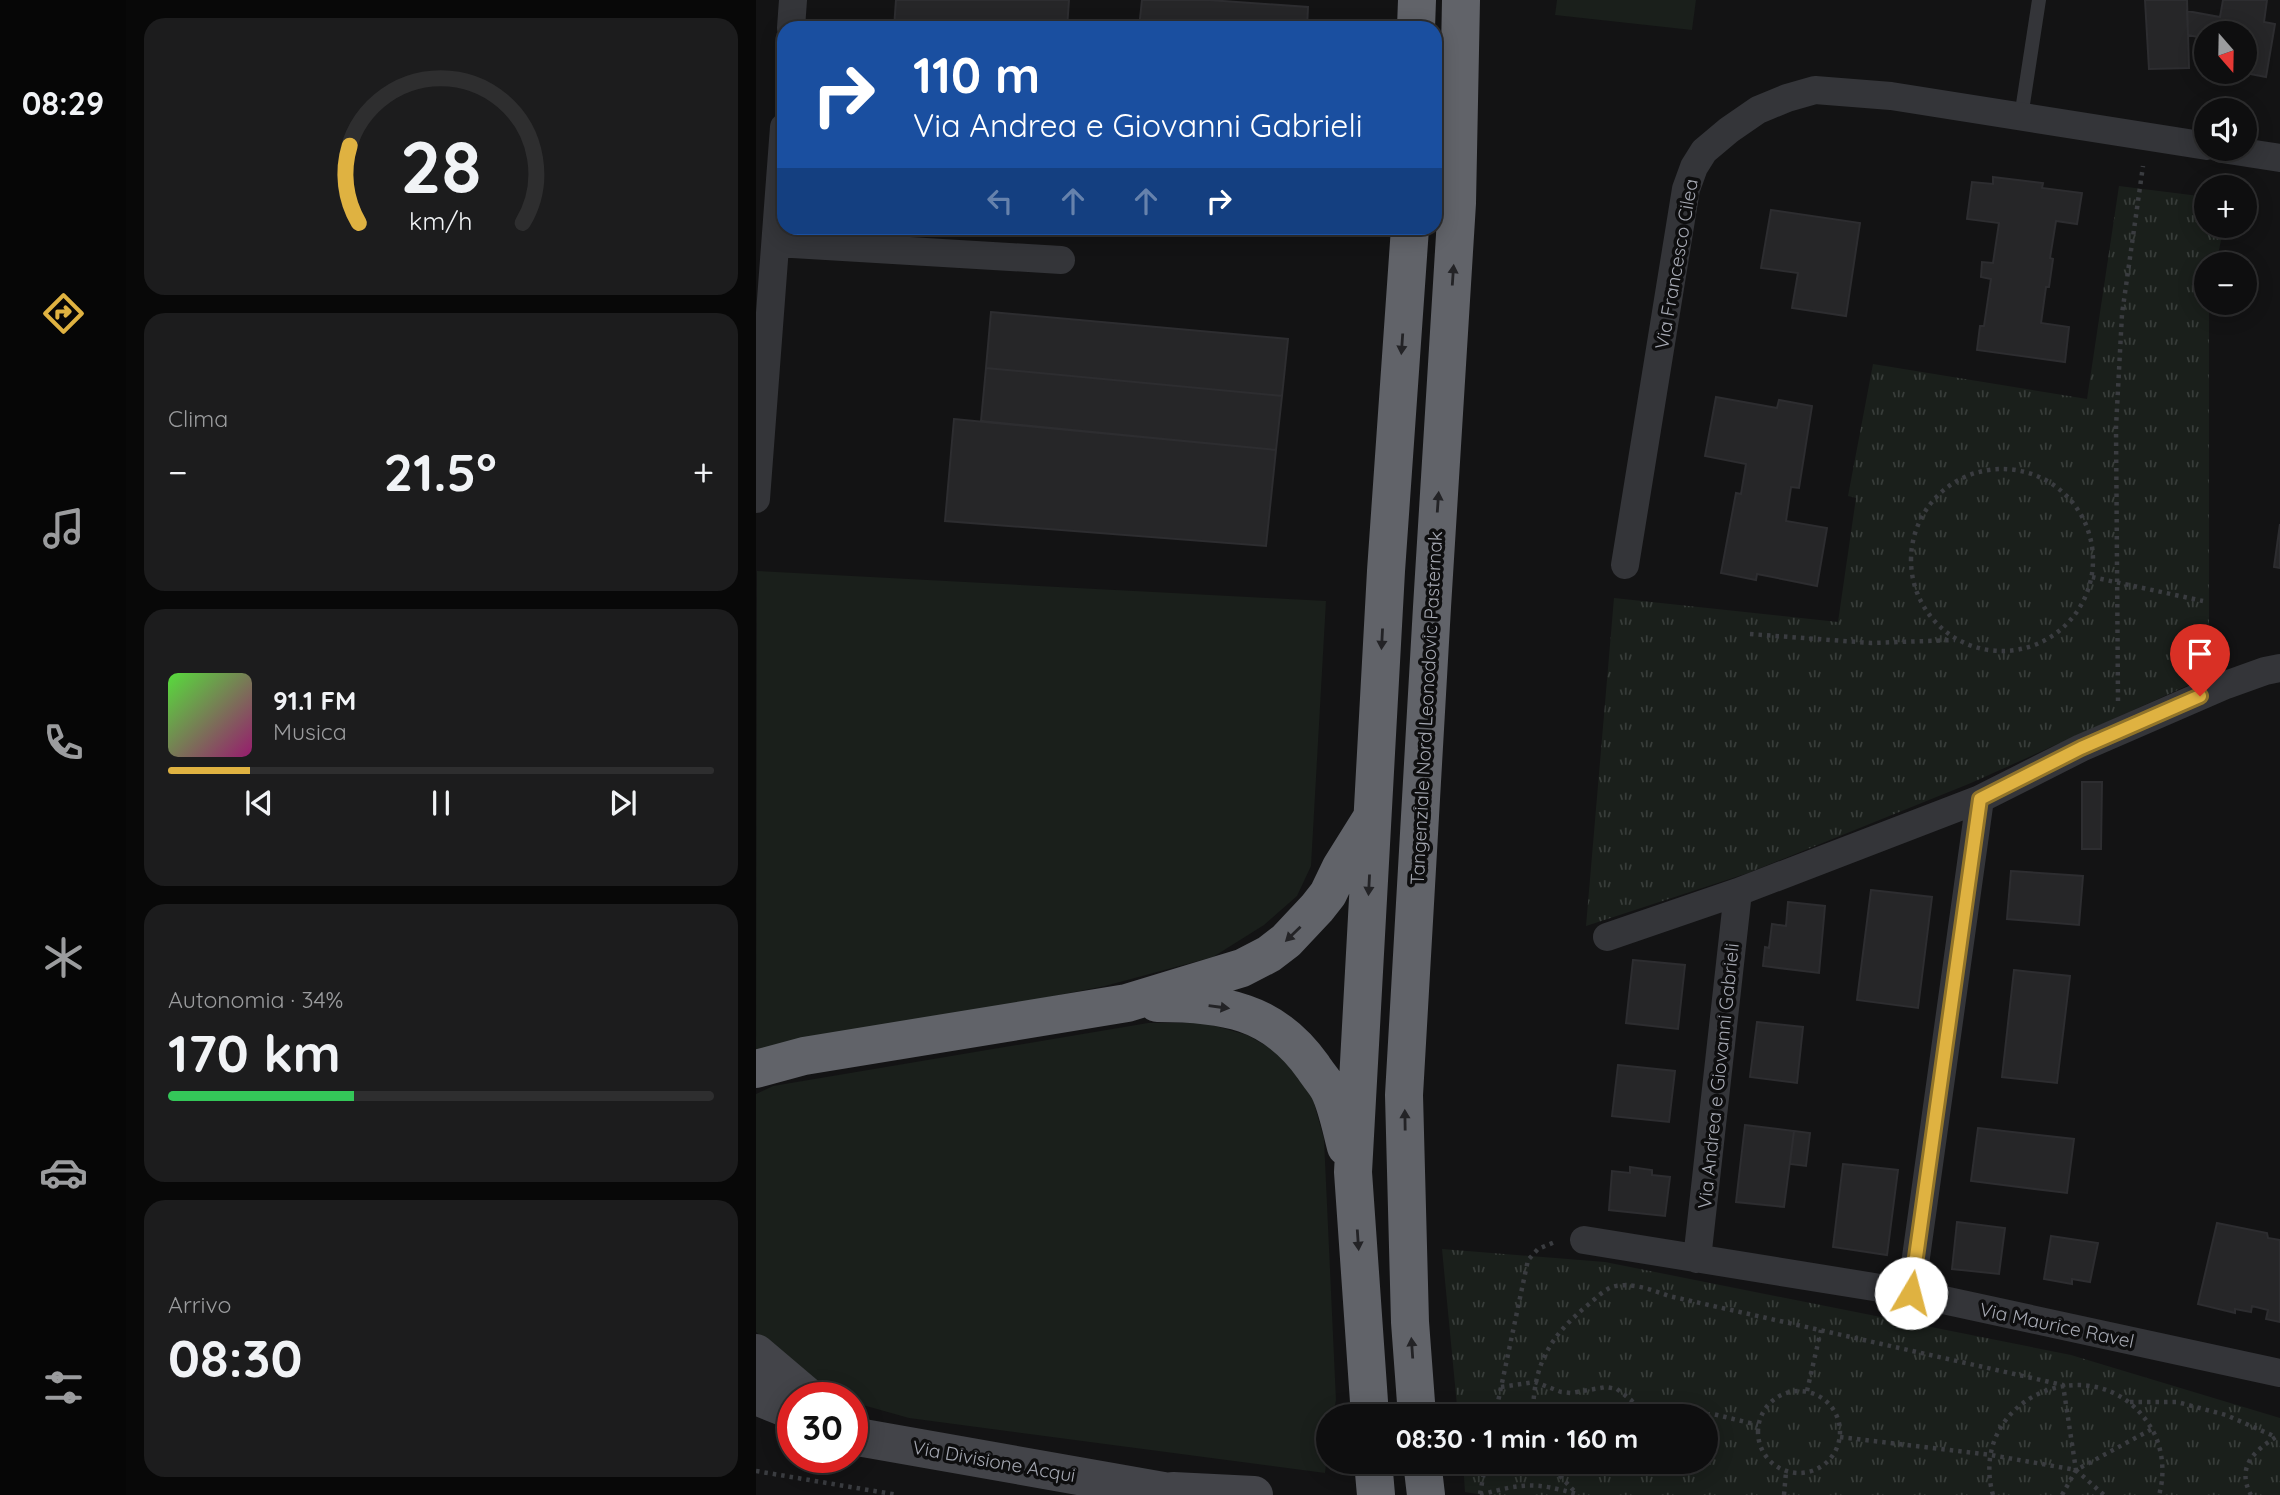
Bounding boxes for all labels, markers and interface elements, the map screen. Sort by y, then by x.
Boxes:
north arrow [2194,21,2258,84]
map controls [2194,21,2257,315]
text: 110 m [913,44,1040,105]
icon: right [798,49,889,140]
text: 08:29 [22,83,104,123]
button: sound [2194,98,2257,161]
text: Via Andrea e Giovanni Gabrieli [913,105,1363,145]
text: 28 [400,120,482,211]
button: + [2194,175,2257,238]
street label: Via Francesco Cilea [1649,177,1703,351]
icon: left [981,182,1019,220]
icon: ahead [1054,182,1092,220]
icon: ahead [1127,182,1165,220]
icon: right [1200,182,1238,220]
text: km/h [409,205,473,236]
button: − [2194,252,2257,315]
one-way arrow [1448,264,1459,286]
icon: directions [39,289,88,338]
one-way arrow [1396,334,1407,356]
text: Clima [168,404,228,433]
text: 21.5° [384,439,497,504]
text: − [168,448,188,496]
text: + [693,448,714,496]
one-way arrow [1433,491,1444,513]
icon: music [39,504,88,553]
street label: Tangenziale Nord Leonodovic Pasternak [1405,530,1447,886]
pin [2170,624,2230,696]
one-way arrow [1376,629,1387,651]
icon: arrive [2181,635,2219,673]
text: 91.1 FM [273,684,356,717]
text: Musica [273,717,347,746]
icon: phone [39,718,88,767]
icon: previous [240,784,278,822]
icon: pause [422,784,460,822]
icon: next [604,784,642,822]
one-way arrow [1363,875,1374,897]
one-way arrow [1285,925,1302,941]
icon: climate [39,933,88,982]
street label: Via Andrea e Giovanni Gabrieli [1692,942,1744,1210]
text: Autonomia · 34% [168,985,343,1014]
one-way arrow [1208,1002,1230,1013]
text: 170 km [168,1020,341,1085]
one-way arrow [1399,1109,1411,1131]
icon: car [39,1148,88,1197]
one-way arrow [1353,1229,1364,1251]
position arrow [1874,1256,1948,1330]
text: Arrivo [168,1290,231,1319]
street label: Via Maurice Ravel [1977,1297,2137,1353]
text: 08:30 [168,1325,302,1390]
one-way arrow [1406,1336,1417,1358]
icon: filters [39,1363,88,1412]
speed limit sign: 30 [777,1382,868,1473]
text: 08:30 · 1 min · 160 m [1396,1422,1638,1455]
street label: Via Divisione Acqui [911,1435,1077,1487]

